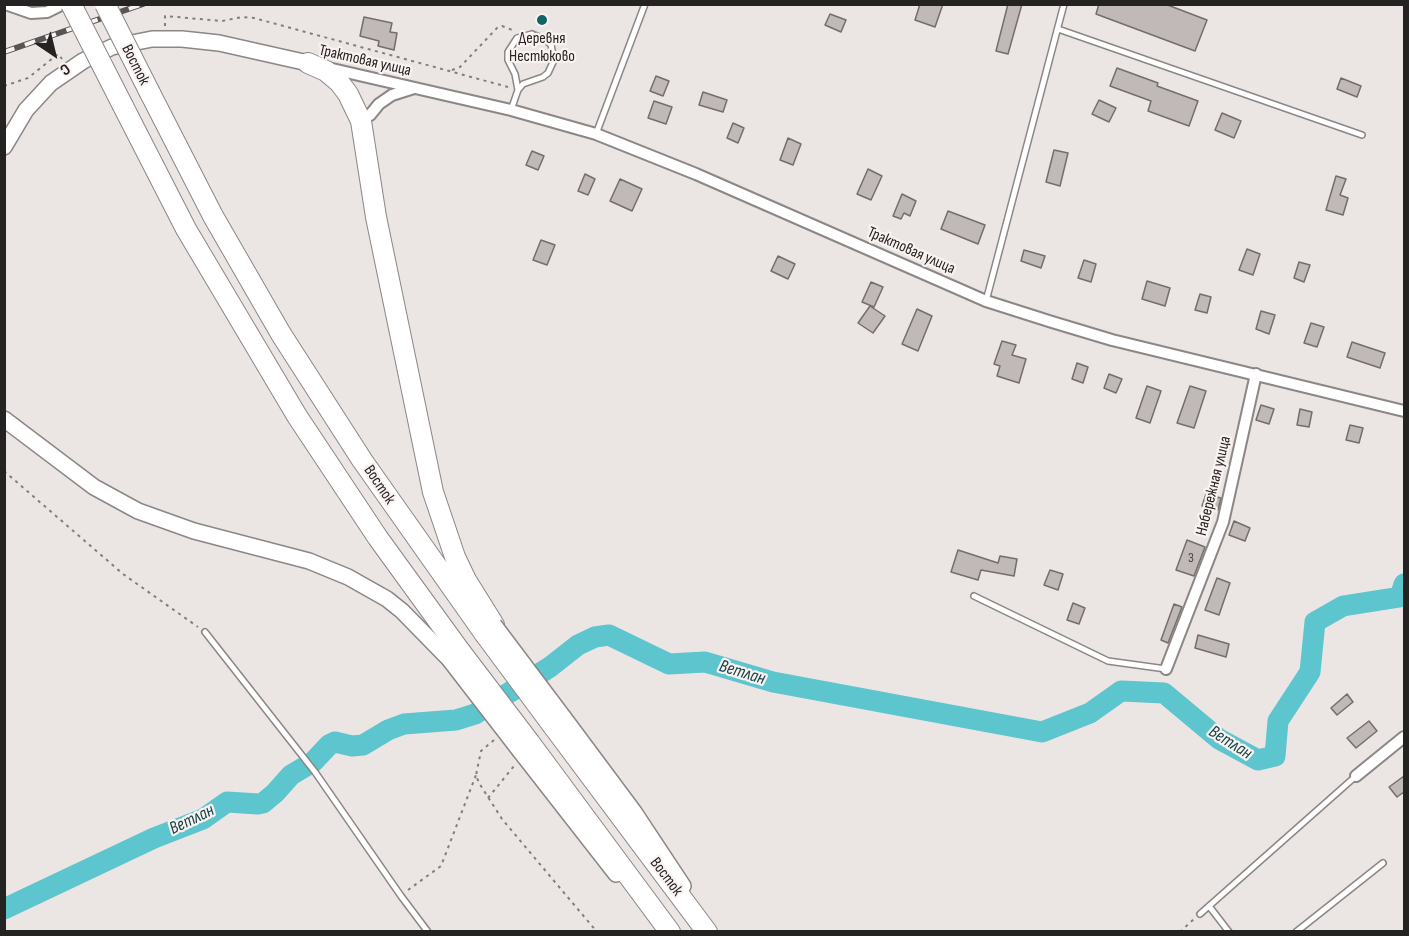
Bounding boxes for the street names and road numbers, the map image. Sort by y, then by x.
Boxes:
street label: Восток [117,41,153,89]
street label: Трактовая улица [317,41,413,81]
street label: Трактовая улица [864,223,958,279]
street label: Набережная улица [1192,434,1236,538]
street label: Восток [359,462,399,508]
street label: Восток [645,854,687,900]

